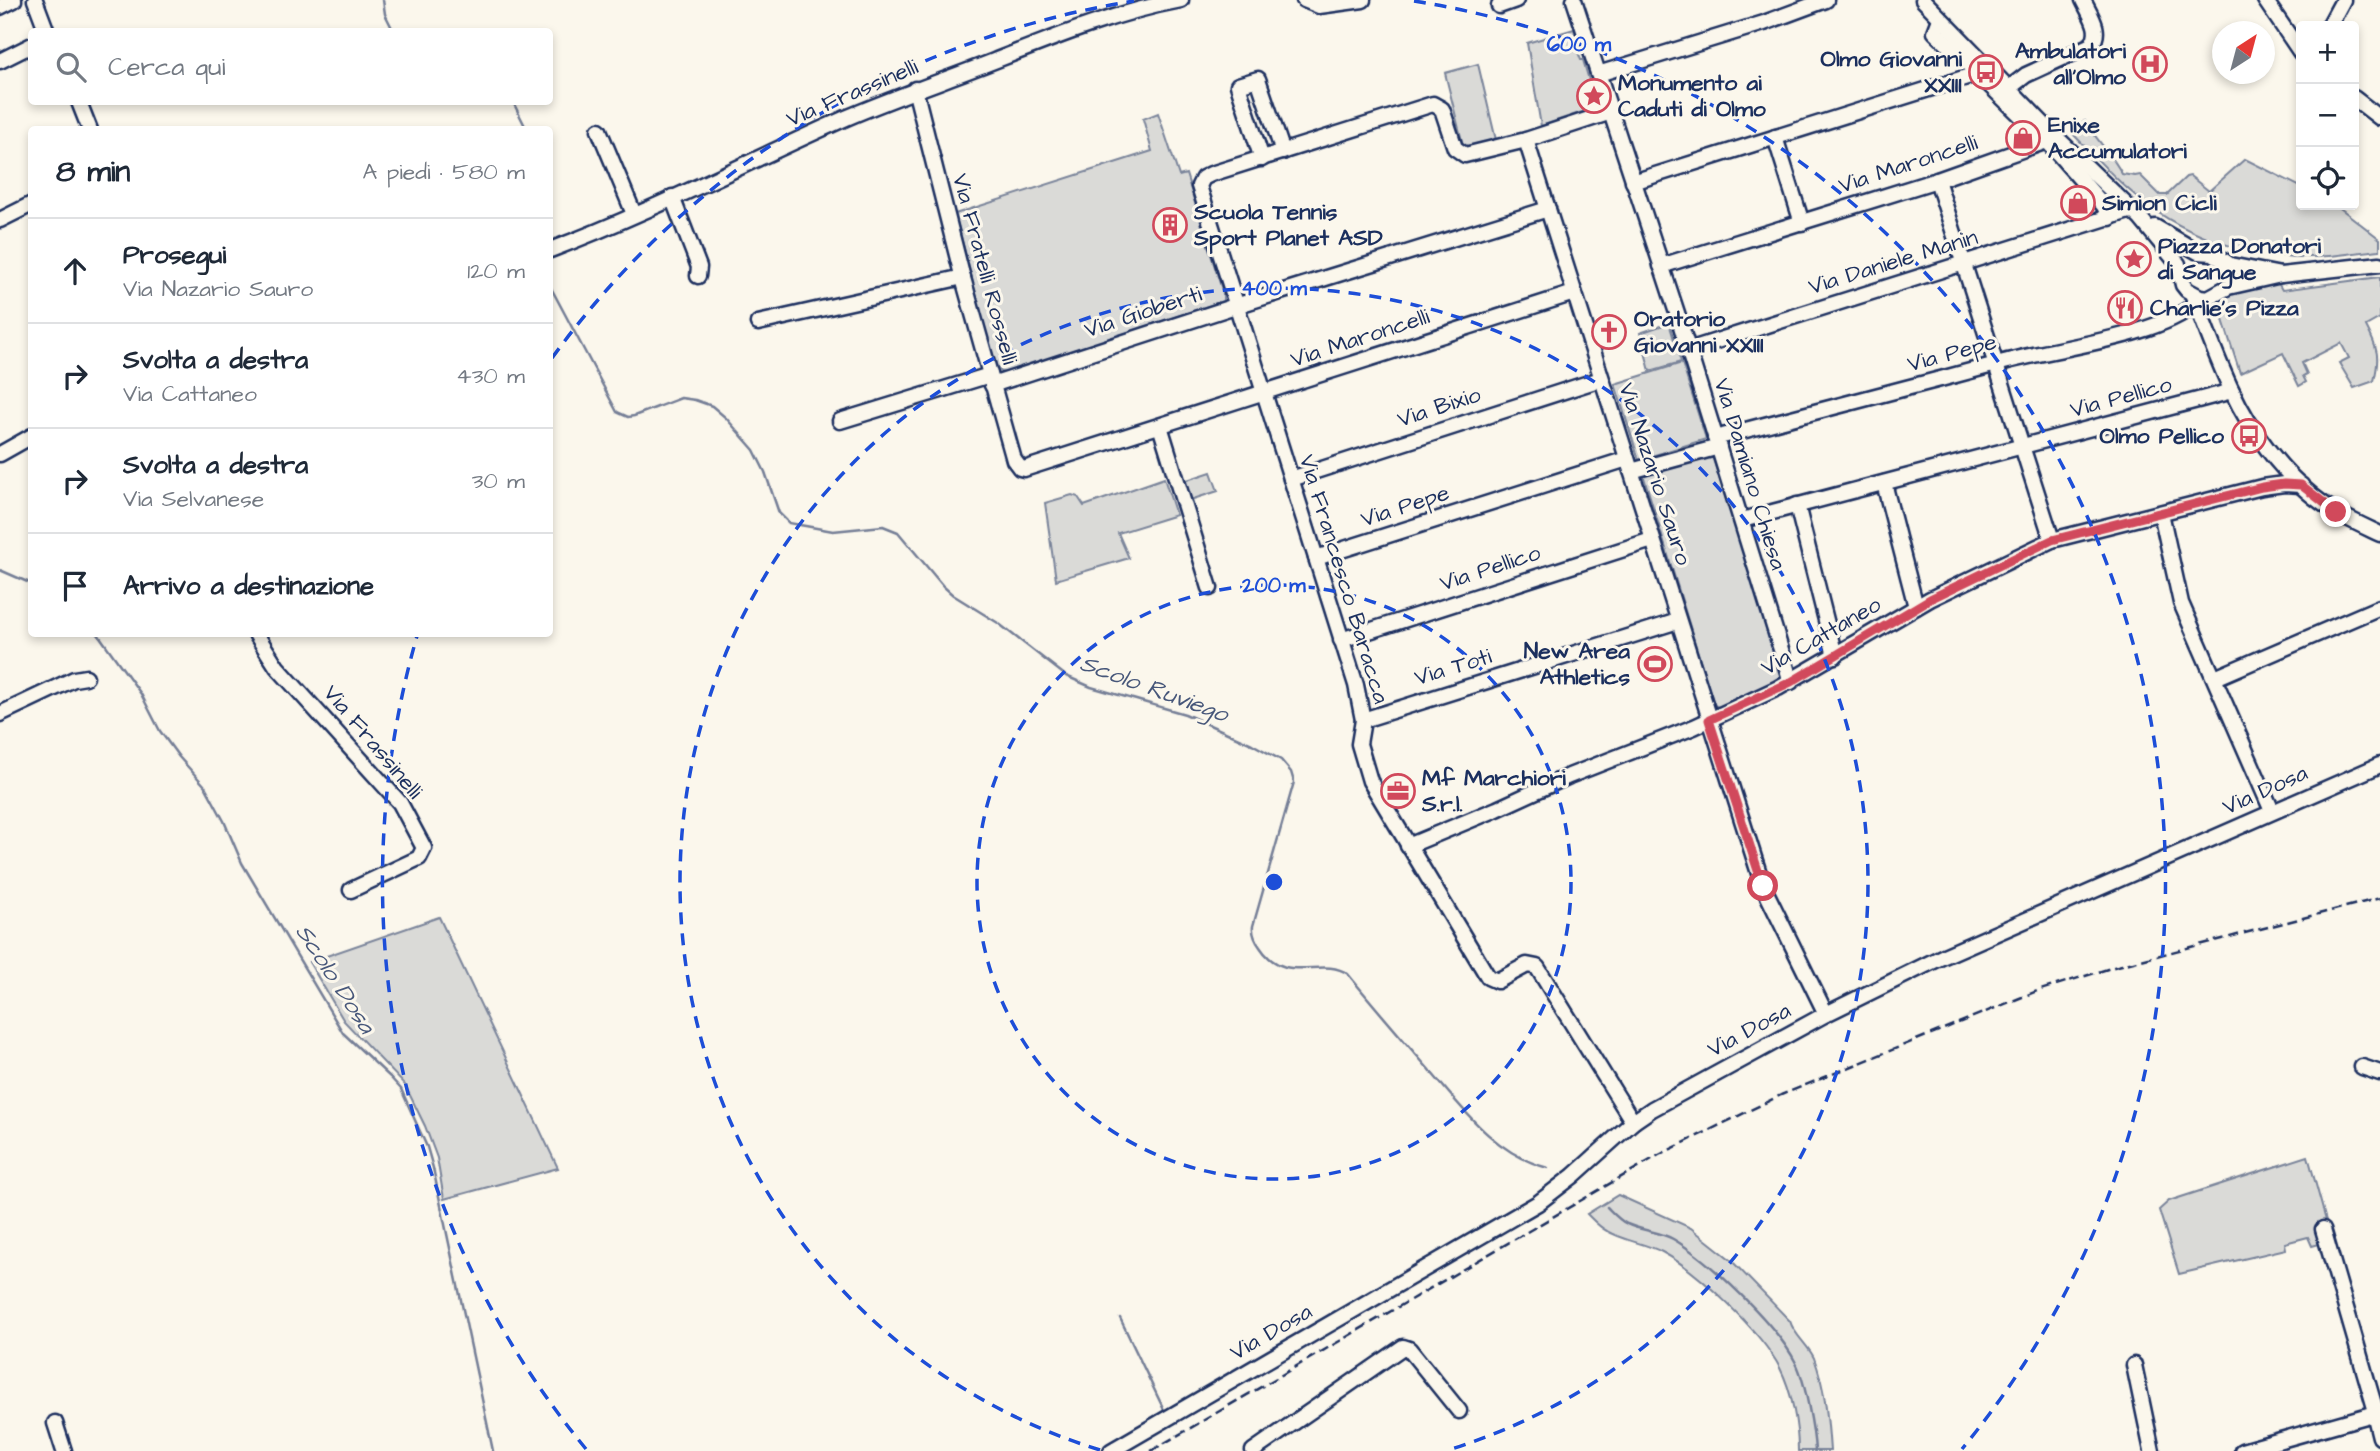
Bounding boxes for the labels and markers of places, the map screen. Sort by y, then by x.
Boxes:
place label: Ambulatori all'Olmo [2015,35,2127,93]
place label: Olmo Giovanni XXIII [1820,43,1963,101]
hospital icon: Ambulatori all'Olmo [2131,45,2169,83]
bus stop icon: Olmo Giovanni XXIII [1967,53,2005,91]
place label: Monumento ai Caduti di Olmo [1618,67,1766,125]
place icon: Monumento ai Caduti di Olmo [1575,77,1613,115]
place label: Enixe Accumulatori [2048,109,2187,167]
shop icon: Enixe Accumulatori [2004,119,2042,157]
shop icon: Simion Cicli [2059,184,2097,222]
place label: Simion Cicli [2101,187,2217,219]
place label: Scuola Tennis Sport Planet ASD [1193,196,1383,254]
building icon: Scuola Tennis Sport Planet ASD [1151,206,1189,244]
place label: Piazza Donatori di Sangue [2157,230,2322,289]
place icon: Piazza Donatori di Sangue [2115,240,2153,278]
restaurant icon: Charlie's Pizza [2106,289,2144,327]
place label: Charlie's Pizza [2150,292,2299,324]
place label: Oratorio Giovanni XXIII [1634,303,1764,361]
church icon: Oratorio Giovanni XXIII [1590,313,1628,351]
bus stop icon: Olmo Pellico [2230,417,2268,455]
place label: Olmo Pellico [2100,420,2224,452]
place label: New Area Athletics [1524,635,1630,693]
sports icon: New Area Athletics [1636,645,1674,683]
place label: Mf Marchiori S.r.l. [1421,762,1566,820]
office icon: Mf Marchiori S.r.l. [1379,772,1417,810]
centre of rings [1262,870,1286,894]

